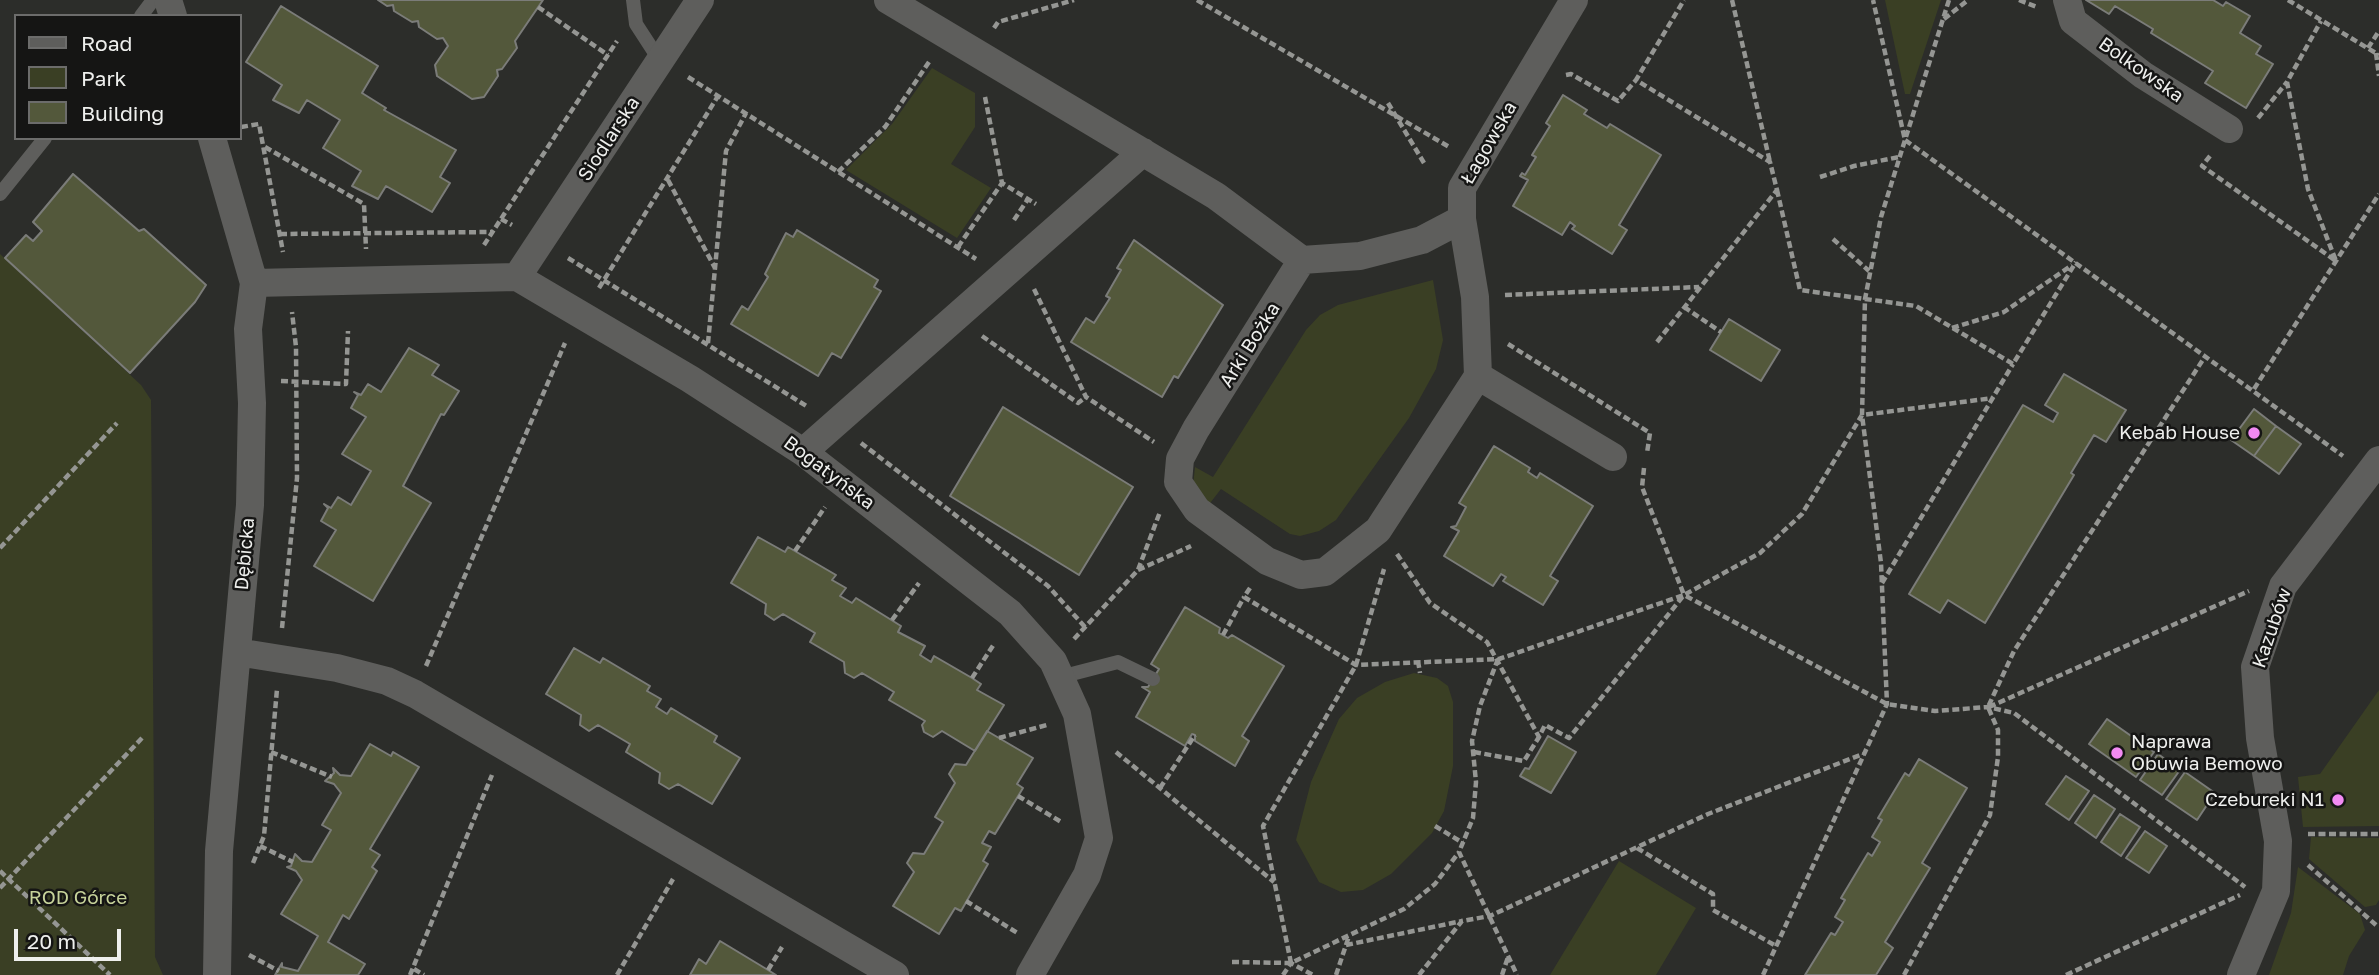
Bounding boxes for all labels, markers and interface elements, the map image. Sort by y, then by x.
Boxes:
legend [14,14,242,140]
text: Road [81,30,132,56]
street label: Bolkowska [2094,32,2188,108]
text: Park [81,65,126,91]
street label: Siodlarska [573,93,645,185]
street label: Łagowska [1456,98,1522,188]
text: Building [81,100,164,126]
street label: Arki Bożka [1215,298,1285,392]
place label: Kebab House [2119,422,2240,444]
marker: Kebab House [2246,425,2262,441]
street label: Bogatyńska [779,431,879,515]
street label: Dębicka [230,517,260,591]
street label: Kazubów [2248,585,2296,671]
place label: Naprawa Obuwia Bemowo [2131,731,2283,775]
marker: Naprawa Obuwia Bemowo [2109,745,2125,761]
place label: Czebureki N1 [2205,789,2324,811]
marker: Czebureki N1 [2330,792,2346,808]
park label: ROD Górce [29,887,127,909]
scale bar [18,916,124,960]
text: 20 m [27,928,76,954]

